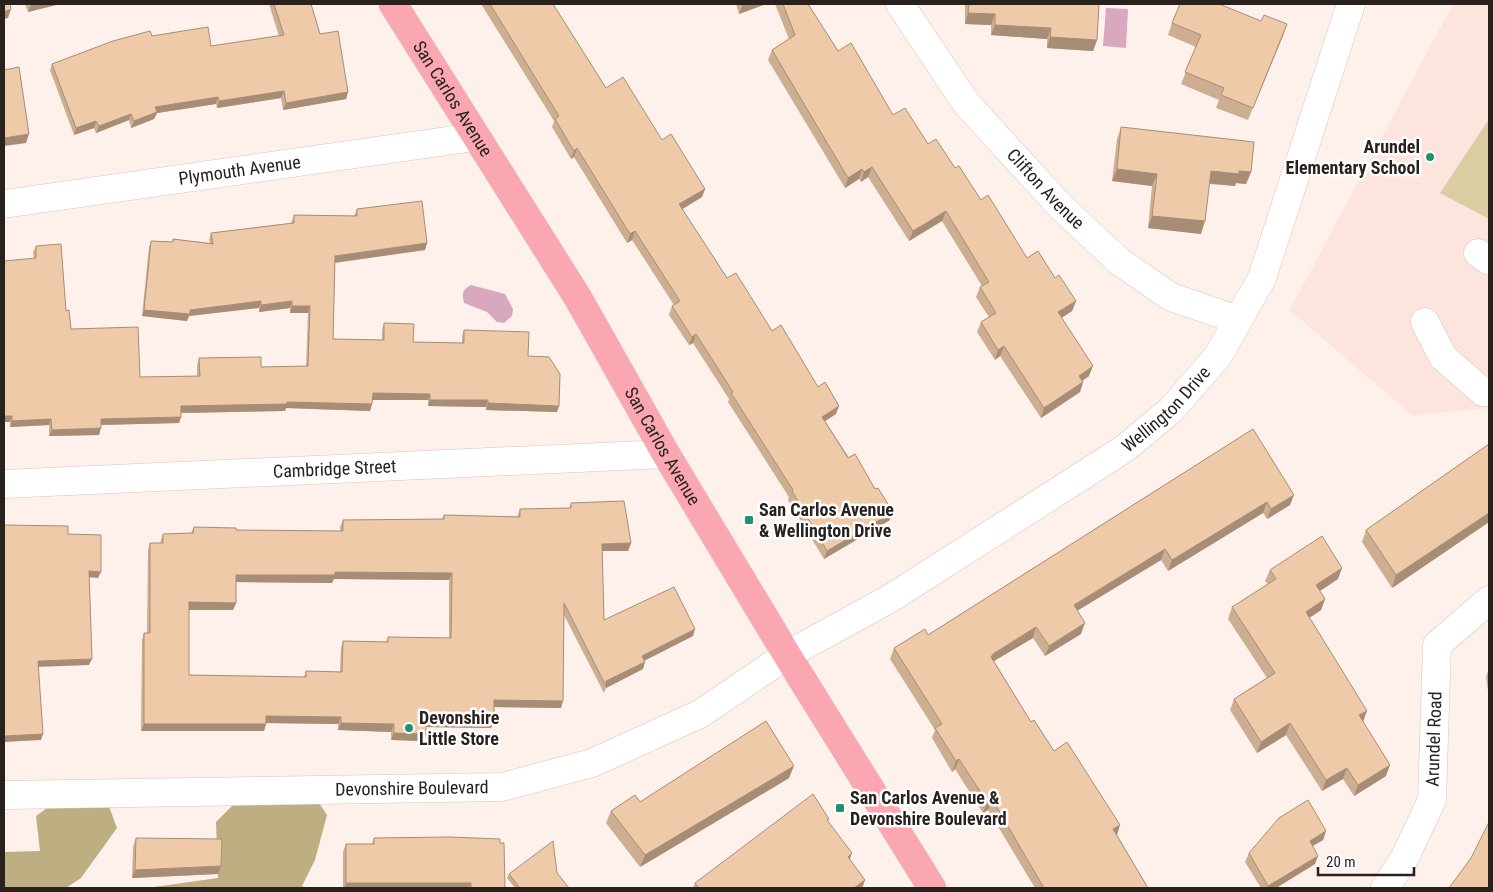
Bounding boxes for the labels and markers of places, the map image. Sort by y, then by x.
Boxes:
place label: Arundel Elementary School [1286,136,1420,178]
marker: Arundel Elementary School [1424,151,1436,163]
place label: San Carlos Avenue & Wellington Drive [759,499,894,541]
marker: San Carlos Avenue & Wellington Drive [743,514,755,526]
place label: Devonshire Little Store [419,707,500,749]
marker: Devonshire Little Store [403,722,415,734]
place label: San Carlos Avenue & Devonshire Boulevard [850,787,1007,829]
marker: San Carlos Avenue & Devonshire Boulevard [834,802,846,814]

